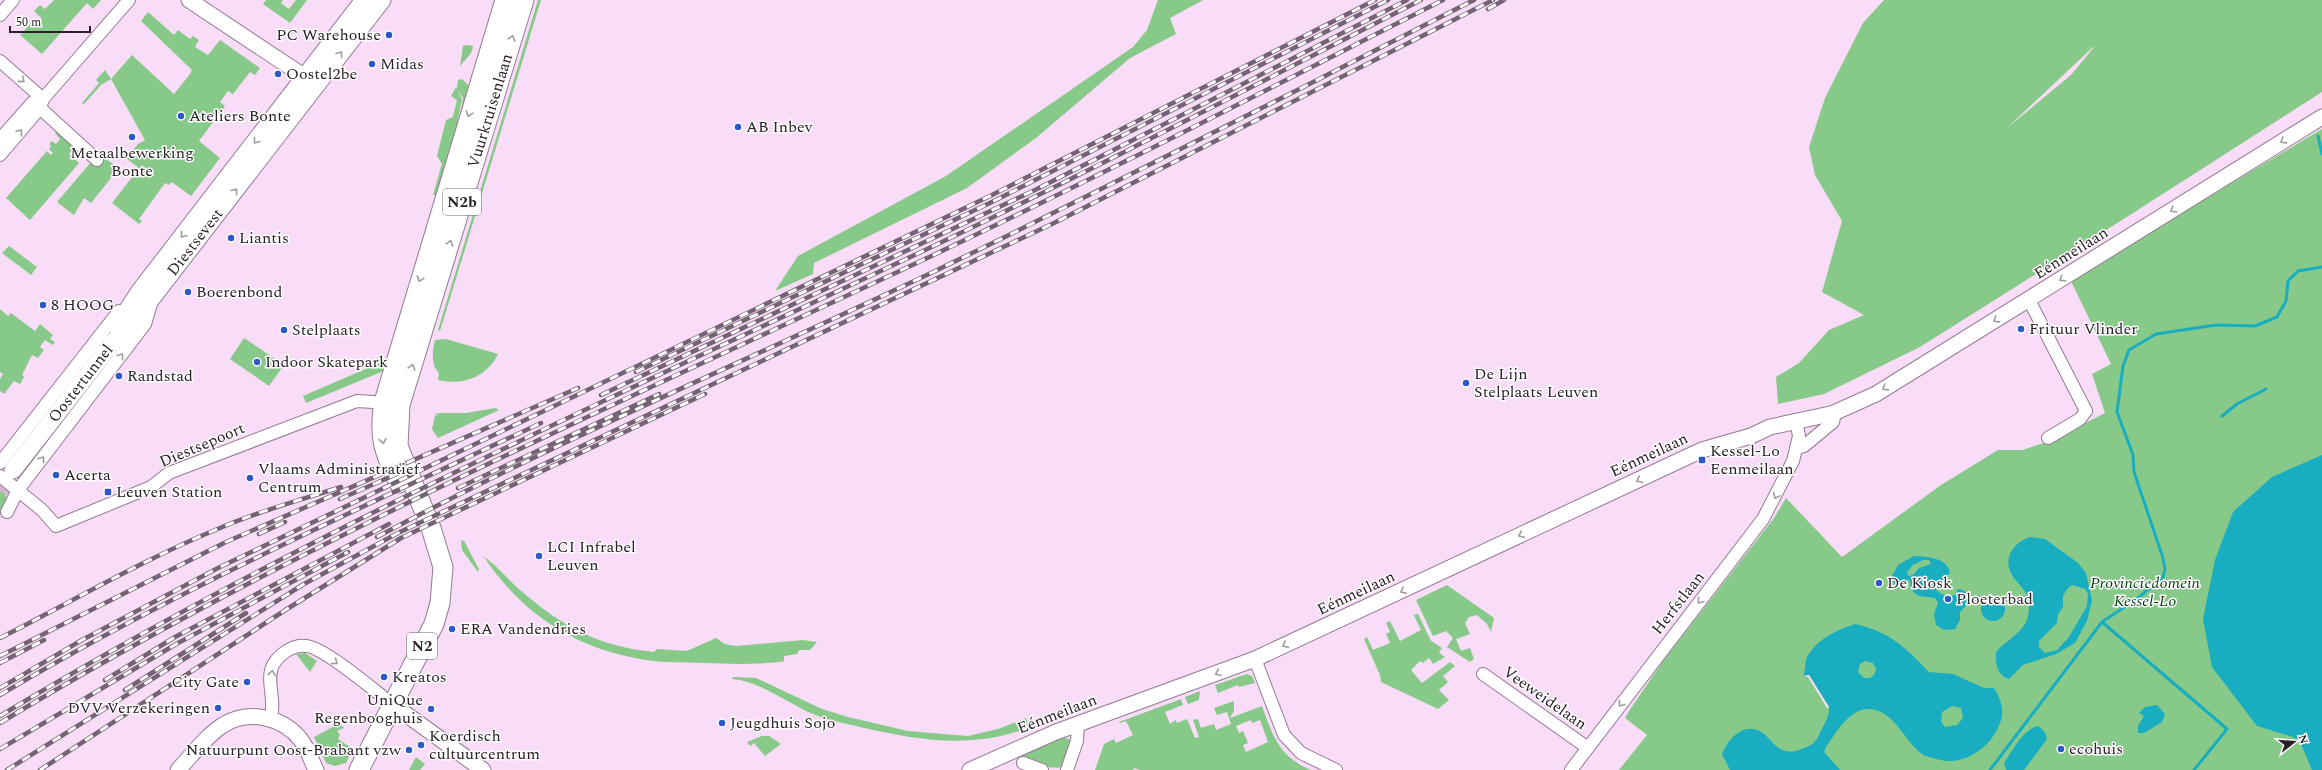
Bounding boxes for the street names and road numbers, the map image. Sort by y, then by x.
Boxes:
street label: Vuurkruisenlaan [461,51,519,171]
road number: N2b [443,189,481,215]
street label: Diestsevest [161,203,229,281]
street label: Eénmeilaan [2029,221,2113,285]
street label: Oostertunnel [42,339,119,428]
street label: Diestsepoort [156,416,249,474]
street label: Eénmeilaan [1606,426,1692,484]
street label: Eénmeilaan [1313,564,1399,622]
street label: Herfstlaan [1646,566,1710,640]
road number: N2 [407,633,437,659]
street label: Veeweidelaan [1498,660,1592,736]
street label: Eénmeilaan [1014,688,1100,740]

